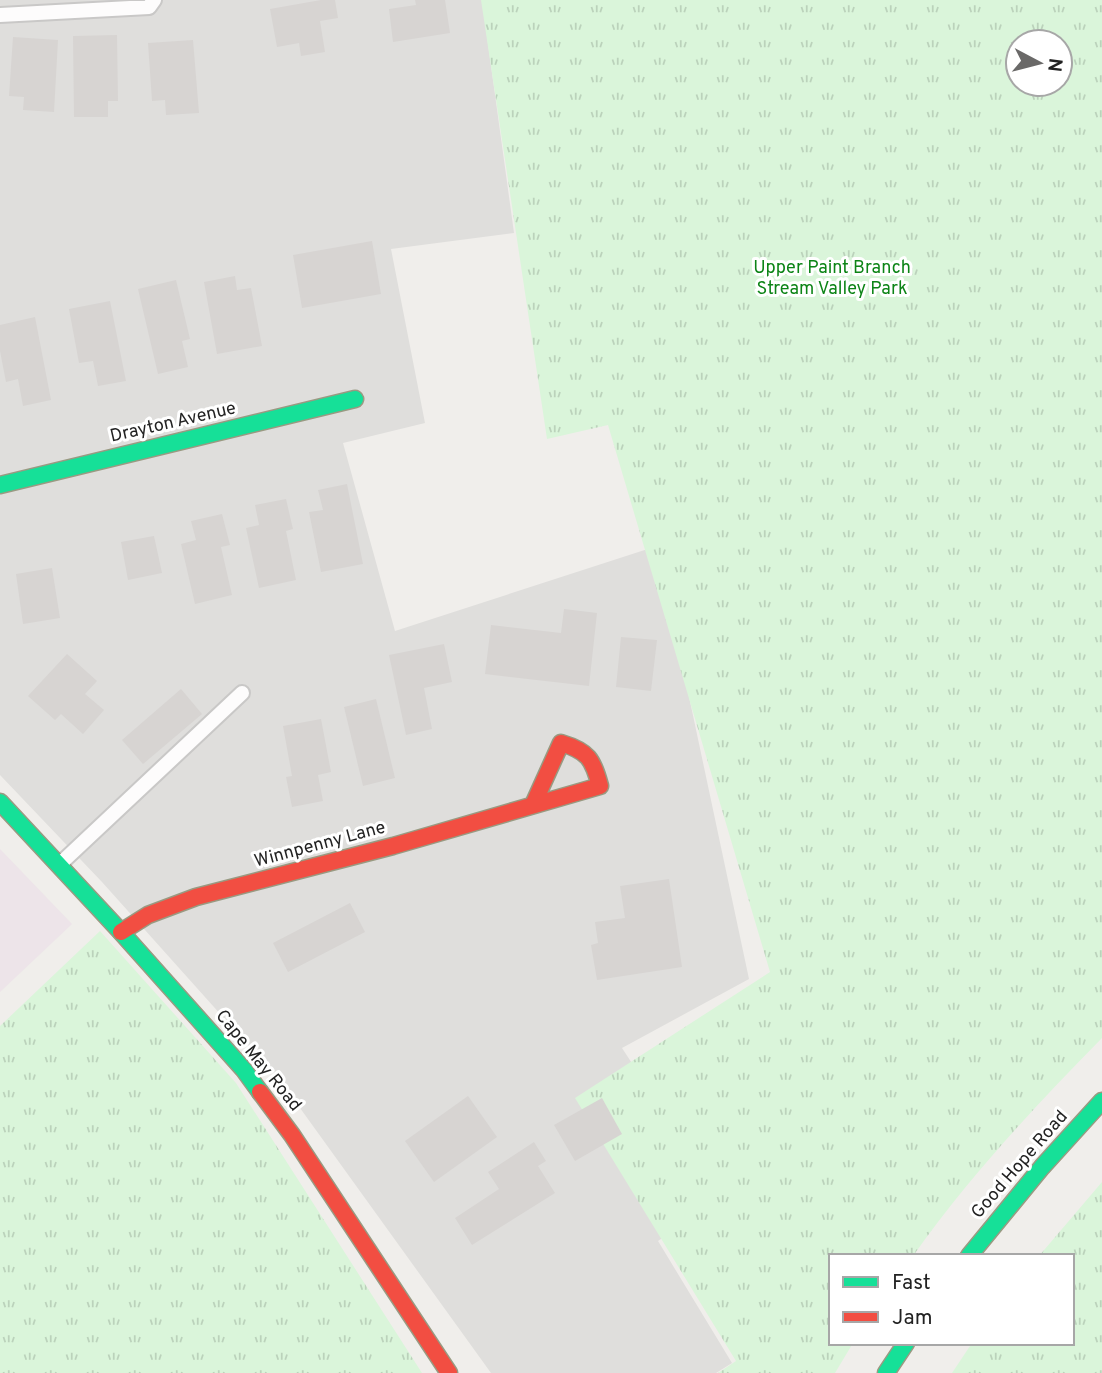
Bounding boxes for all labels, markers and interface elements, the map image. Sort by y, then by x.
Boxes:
north arrow [1004,28,1074,98]
text: N [1041,57,1067,73]
park label: Upper Paint Branch Stream Valley Park [753,257,911,301]
street label: Drayton Avenue [108,397,238,449]
street label: Winnpenny Lane [252,816,388,874]
street label: Cape May Road [210,1005,306,1117]
street label: Good Hope Road [967,1106,1073,1224]
legend [829,1254,1074,1345]
text: Fast [892,1270,931,1297]
text: Jam [892,1305,933,1332]

